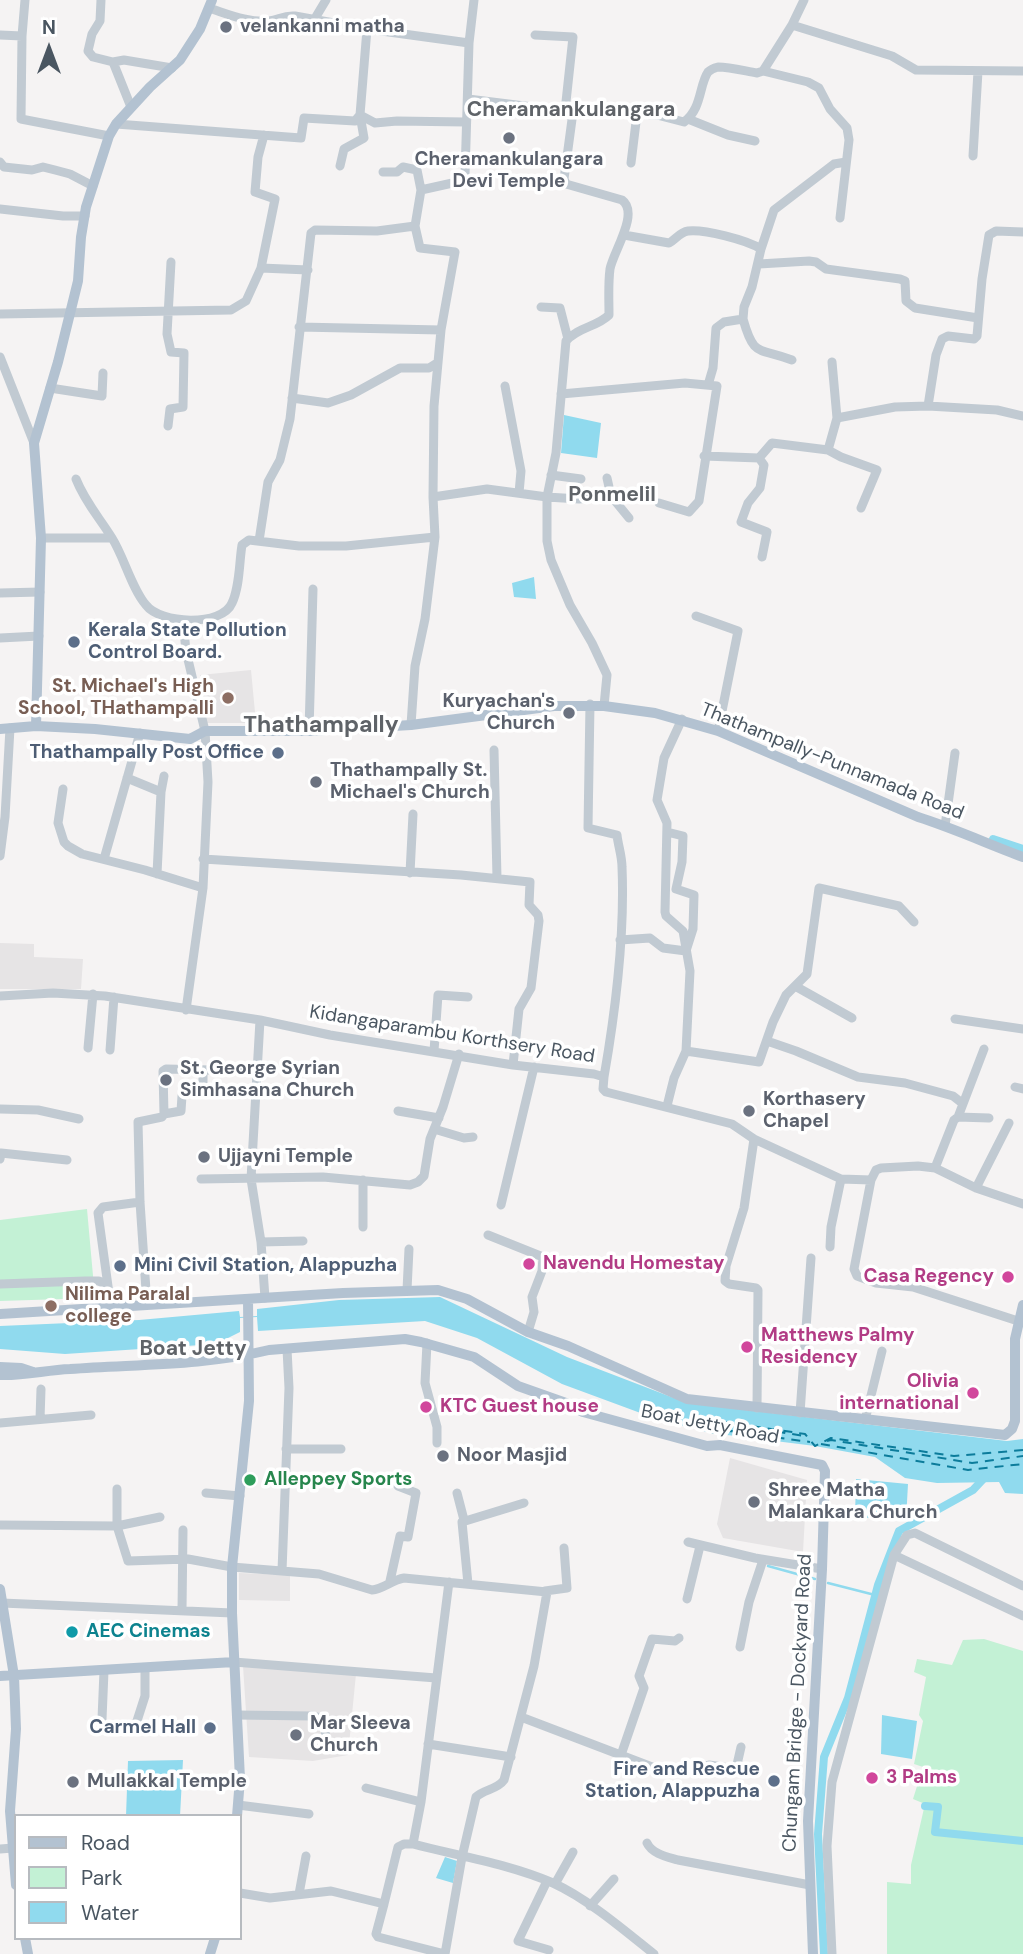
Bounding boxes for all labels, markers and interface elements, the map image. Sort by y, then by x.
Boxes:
north arrow [14,14,84,84]
text: N [42,15,56,40]
place label: velankanni matha [240,16,405,38]
marker: velankanni matha [218,19,234,35]
district label: Cheramankulangara [467,97,675,123]
marker: Cheramankulangara Devi Temple [501,130,517,146]
place label: Cheramankulangara Devi Temple [415,149,603,193]
district label: Ponmelil [568,482,656,508]
place label: Kerala State Pollution Control Board. [88,620,287,664]
marker: Kerala State Pollution Control Board. [66,634,82,650]
place label: St. Michael's High School, THathampalli [18,676,214,720]
marker: St. Michael's High School, THathampalli [220,690,236,706]
place label: Kuryachan's Church [442,691,555,735]
street label: Thathampally-Punnamada Road [697,699,967,825]
marker: Kuryachan's Church [561,705,577,721]
district label: Thathampally [243,712,399,740]
place label: Thathampally Post Office [29,742,264,764]
marker: Thathampally Post Office [270,745,286,761]
place label: Thathampally St. Michael's Church [330,760,490,804]
marker: Thathampally St. Michael's Church [308,774,324,790]
street label: Kidangaparambu Korthsery Road [308,1001,596,1069]
place label: St. George Syrian Simhasana Church [180,1058,354,1102]
marker: St. George Syrian Simhasana Church [158,1072,174,1088]
place label: Korthasery Chapel [763,1089,866,1133]
marker: Korthasery Chapel [741,1103,757,1119]
place label: Ujjayni Temple [218,1146,353,1168]
marker: Ujjayni Temple [196,1149,212,1165]
place label: Navendu Homestay [543,1253,725,1275]
place label: Mini Civil Station, Alappuzha [134,1255,397,1277]
marker: Navendu Homestay [521,1256,537,1272]
marker: Mini Civil Station, Alappuzha [112,1258,128,1274]
place label: Casa Regency [863,1266,994,1288]
marker: Casa Regency [1000,1269,1016,1285]
place label: Nilima Paralal college [65,1284,190,1328]
marker: Nilima Paralal college [43,1298,59,1314]
place label: Matthews Palmy Residency [761,1325,915,1369]
district label: Boat Jetty [139,1336,247,1362]
marker: Matthews Palmy Residency [739,1339,755,1355]
place label: Olivia international [839,1371,959,1415]
marker: Olivia international [965,1385,981,1401]
place label: KTC Guest house [440,1396,599,1418]
marker: KTC Guest house [418,1399,434,1415]
street label: Boat Jetty Road [639,1400,781,1450]
place label: Noor Masjid [457,1445,567,1467]
marker: Noor Masjid [435,1448,451,1464]
place label: Alleppey Sports [264,1469,412,1491]
marker: Alleppey Sports [242,1472,258,1488]
place label: Shree Matha Malankara Church [768,1480,937,1524]
marker: Shree Matha Malankara Church [746,1494,762,1510]
street label: Chungam Bridge - Dockyard Road [779,1553,817,1853]
place label: AEC Cinemas [86,1621,211,1643]
marker: AEC Cinemas [64,1624,80,1640]
place label: Mar Sleeva Church [310,1713,411,1757]
place label: Carmel Hall [89,1717,196,1739]
marker: Carmel Hall [202,1720,218,1736]
marker: Mar Sleeva Church [288,1727,304,1743]
place label: Fire and Rescue Station, Alappuzha [585,1759,760,1803]
place label: 3 Palms [886,1767,957,1789]
marker: 3 Palms [864,1770,880,1786]
place label: Mullakkal Temple [87,1771,247,1793]
marker: Fire and Rescue Station, Alappuzha [766,1773,782,1789]
marker: Mullakkal Temple [65,1774,81,1790]
legend [14,1814,242,1940]
text: Road [81,1829,130,1857]
text: Park [81,1864,122,1892]
text: Water [81,1899,139,1927]

